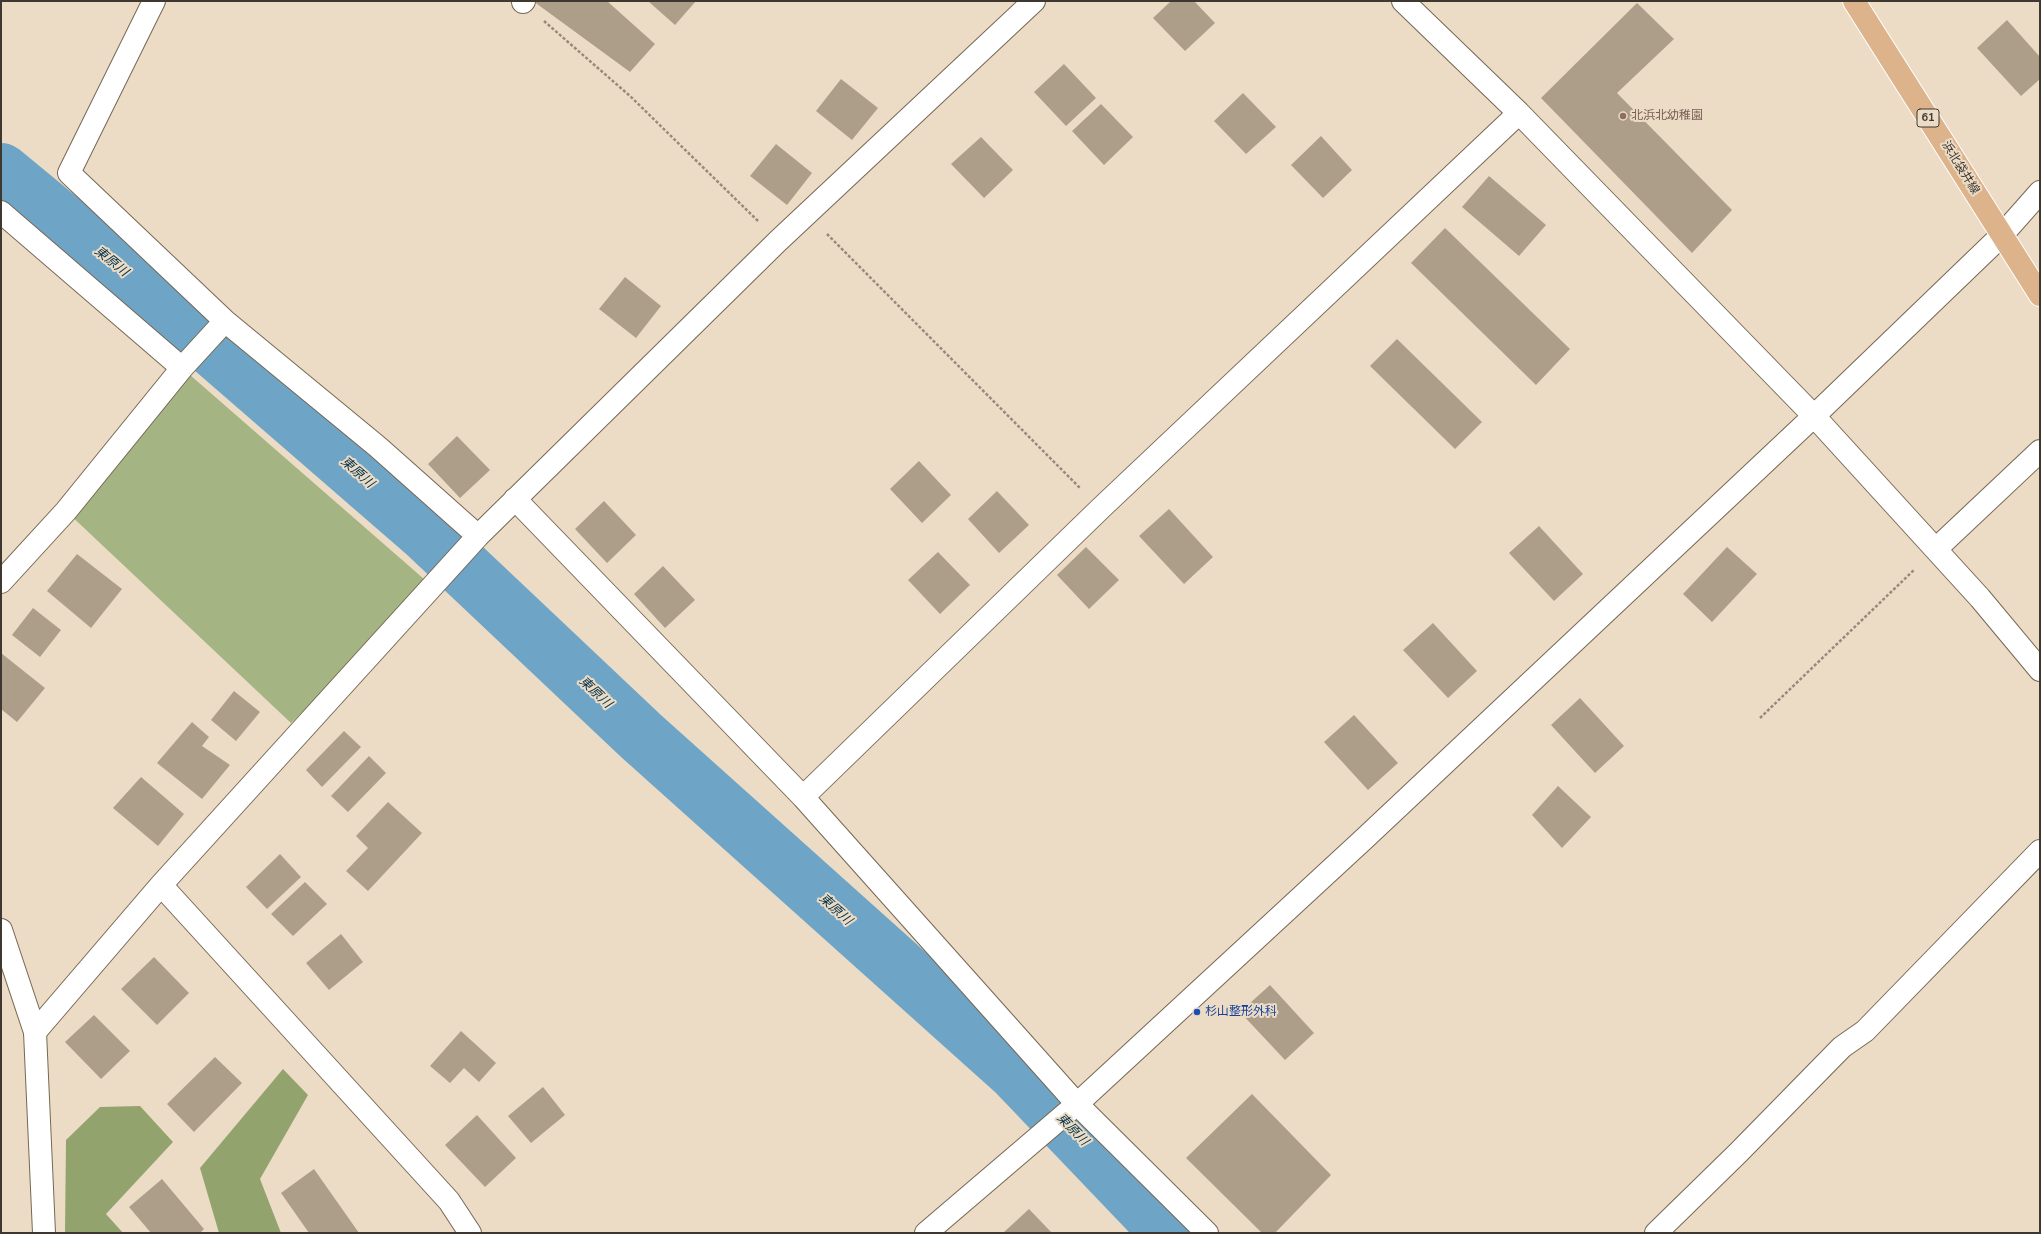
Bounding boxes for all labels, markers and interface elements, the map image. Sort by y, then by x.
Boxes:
place label: 北浜北幼稚園 [1631,109,1703,123]
road number: 61 [1917,109,1939,127]
marker: 北浜北幼稚園 [1618,111,1628,121]
street label: 浜北袋井線 [1938,139,1982,197]
water label: 東原川 [91,244,131,280]
water label: 東原川 [337,454,377,492]
water label: 東原川 [575,674,615,712]
water label: 東原川 [815,891,855,929]
place label: 杉山整形外科 [1205,1005,1277,1019]
marker: 杉山整形外科 [1192,1007,1202,1017]
water label: 東原川 [1053,1111,1091,1149]

